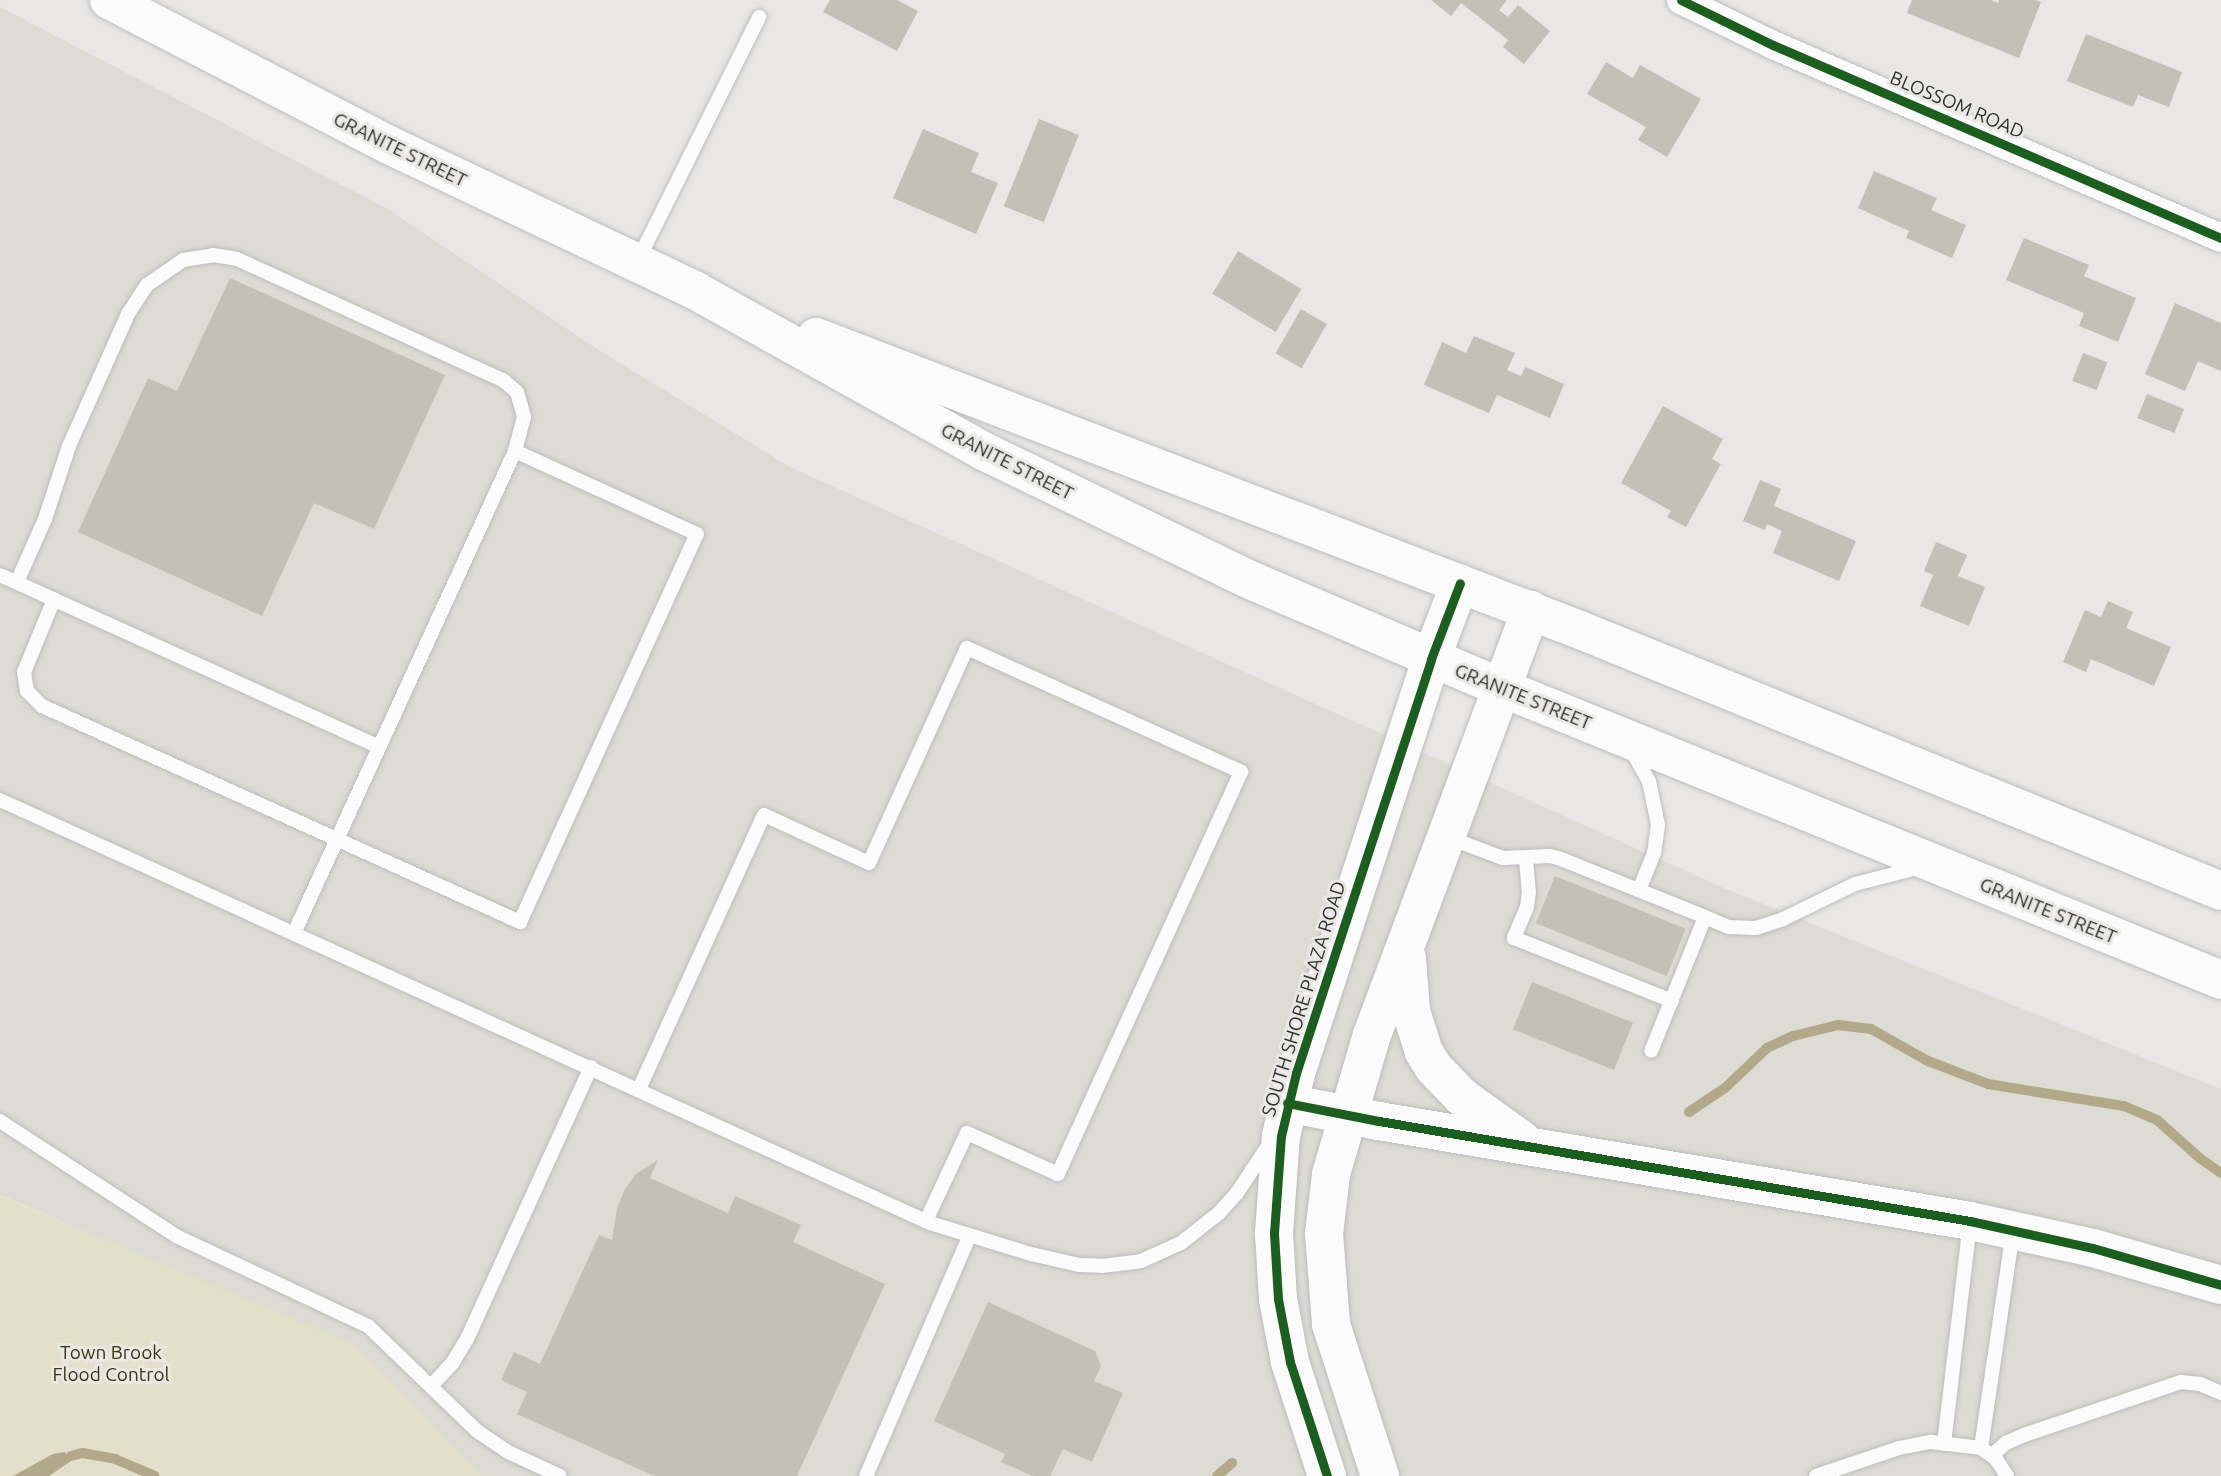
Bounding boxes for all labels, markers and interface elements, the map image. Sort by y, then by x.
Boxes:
street label: BLOSSOM ROAD [1886,66,2028,144]
street label: GRANITE STREET [330,108,470,192]
street label: GRANITE STREET [937,419,1077,505]
street label: GRANITE STREET [1451,659,1595,735]
street label: GRANITE STREET [1976,873,2120,949]
street label: SOUTH SHORE PLAZA ROAD [1257,879,1351,1119]
park label: Town Brook Flood Control [52,1342,170,1386]

